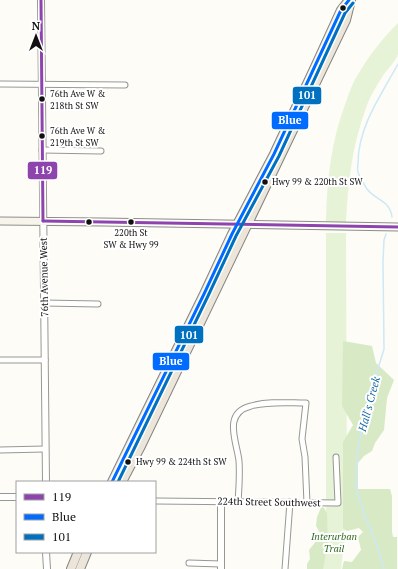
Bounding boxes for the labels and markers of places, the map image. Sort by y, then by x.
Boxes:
unlabelled marker [338,3,348,13]
place label: 76th Ave W & 218th St SW [50,88,105,112]
marker: 76th Ave W & 218th St SW [37,94,47,104]
place label: 76th Ave W & 219th St SW [50,125,105,149]
marker: 76th Ave W & 219th St SW [37,131,47,141]
place label: Hwy 99 & 220th St SW [272,176,363,188]
marker: Hwy 99 & 220th St SW [260,177,270,187]
unlabelled marker [84,217,94,227]
marker: 220th St SW & Hwy 99 [126,217,136,227]
place label: 220th St SW & Hwy 99 [103,227,159,251]
place label: Hwy 99 & 224th St SW [136,456,227,468]
marker: Hwy 99 & 224th St SW [123,457,133,467]

